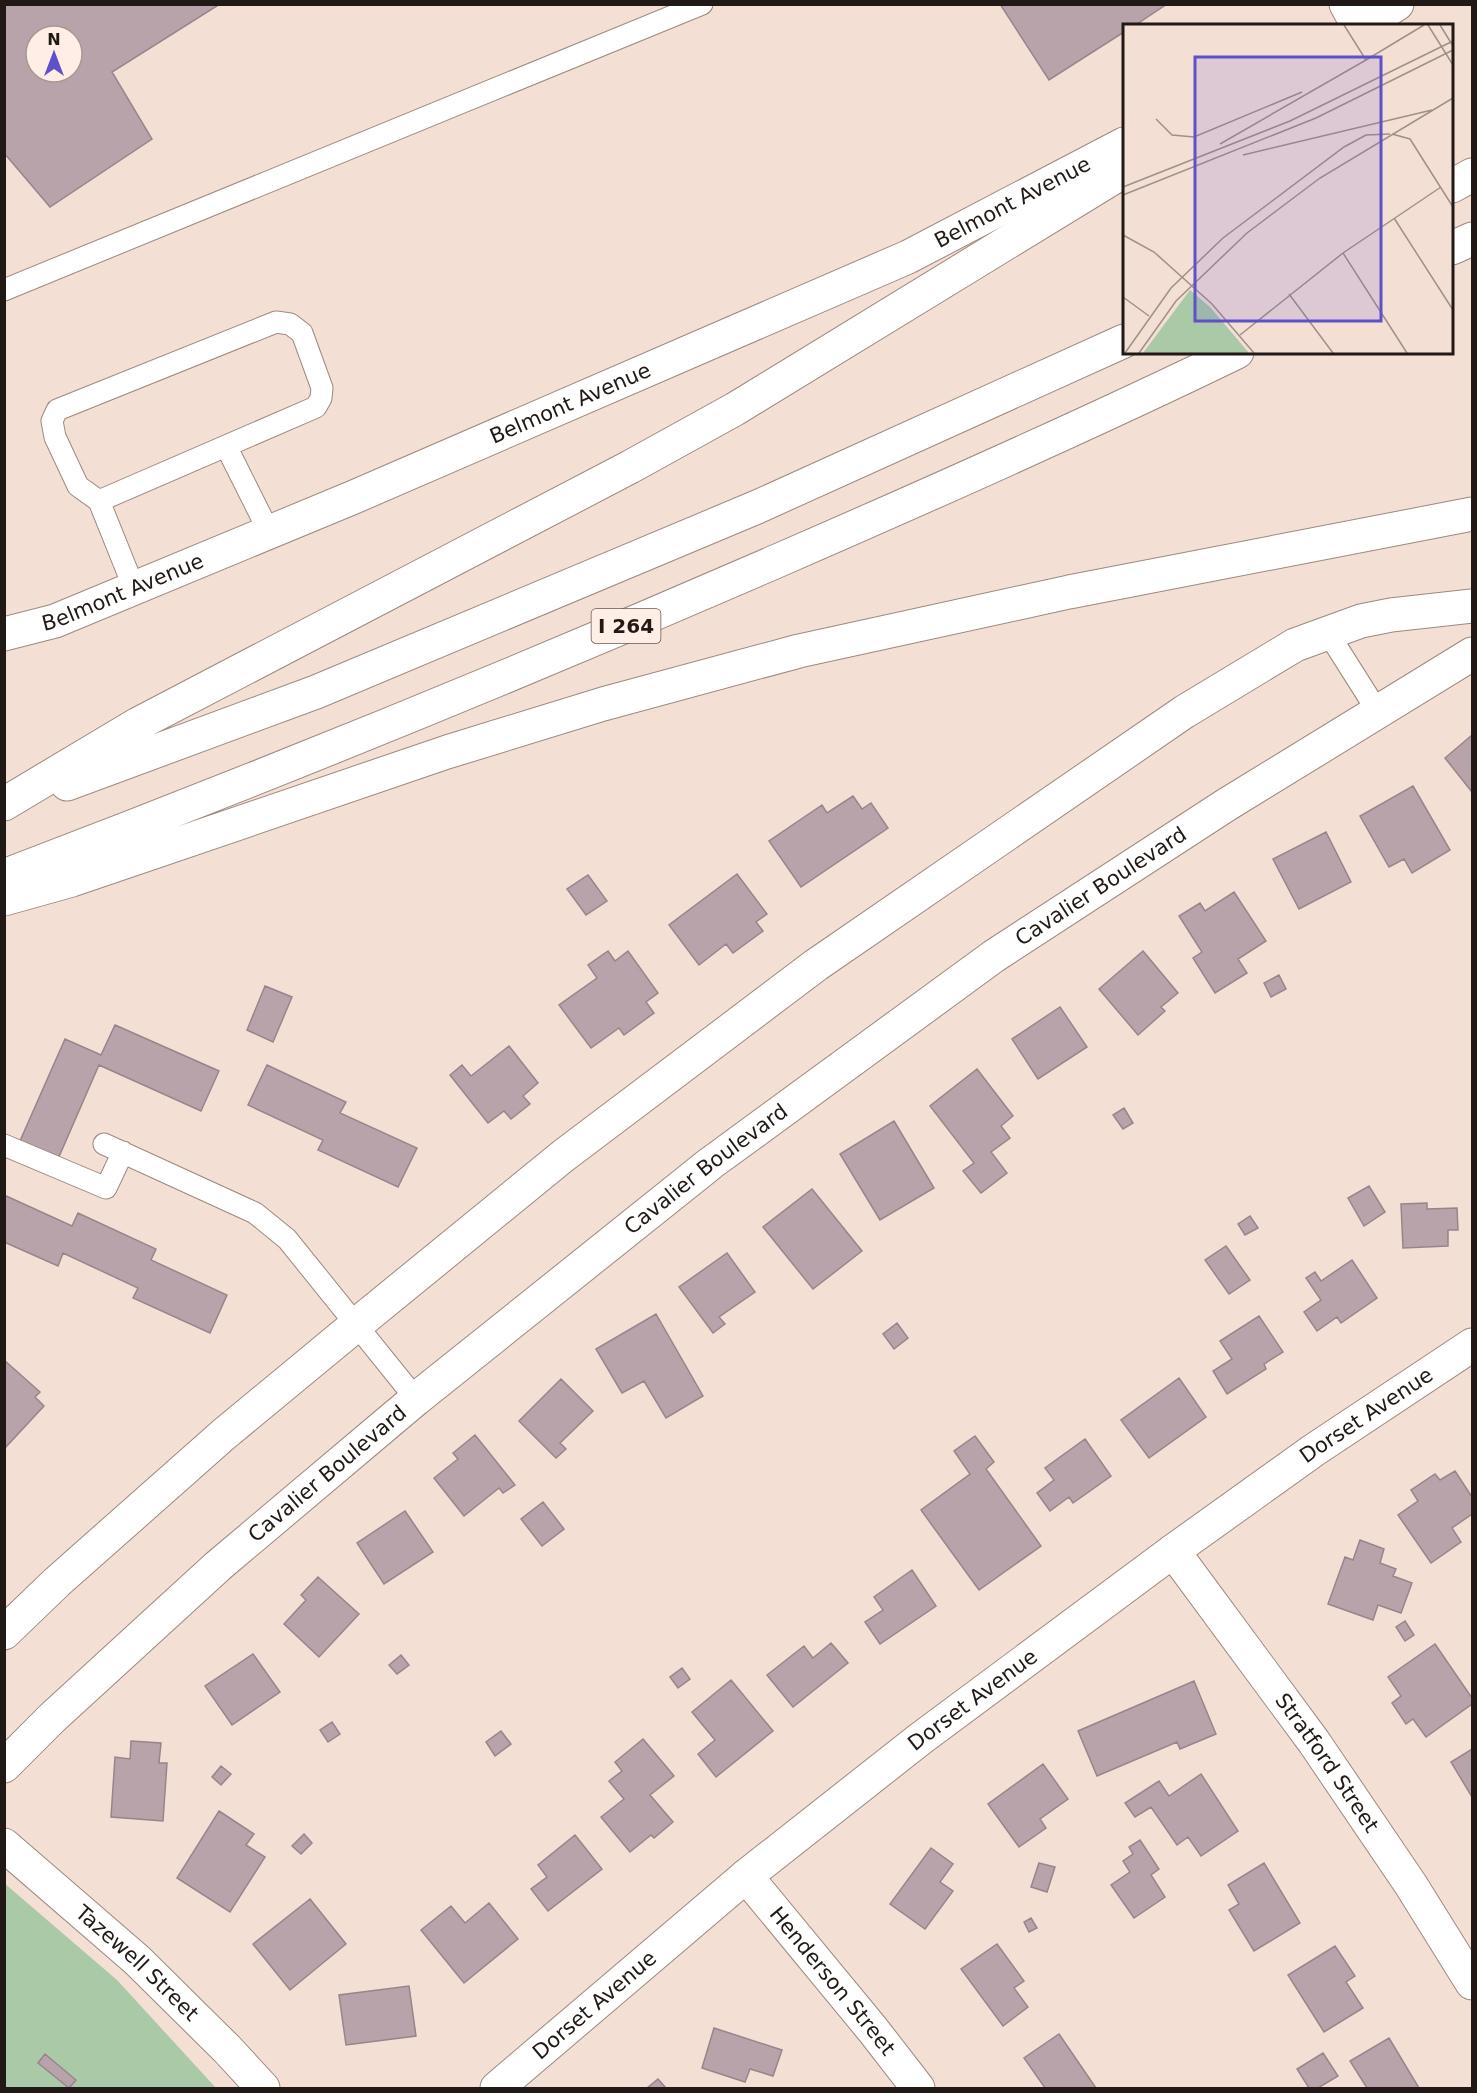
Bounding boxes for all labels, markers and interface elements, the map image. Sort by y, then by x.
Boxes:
north arrow [24,24,84,84]
inset map [1123,24,1453,354]
text: N [47,30,61,49]
street label: Belmont Avenue [930,152,1095,253]
street label: Belmont Avenue [486,358,654,449]
street label: Belmont Avenue [39,549,207,636]
road number: I 264 [592,609,660,643]
street label: Cavalier Boulevard [1011,822,1191,951]
street label: Cavalier Boulevard [620,1099,792,1239]
street label: Dorset Avenue [1295,1362,1437,1468]
street label: Cavalier Boulevard [244,1400,411,1547]
street label: Dorset Avenue [903,1644,1042,1756]
street label: Stratford Street [1270,1689,1384,1837]
street label: Tazewell Street [70,1900,203,2026]
street label: Henderson Street [765,1902,900,2060]
street label: Dorset Avenue [528,1946,661,2064]

